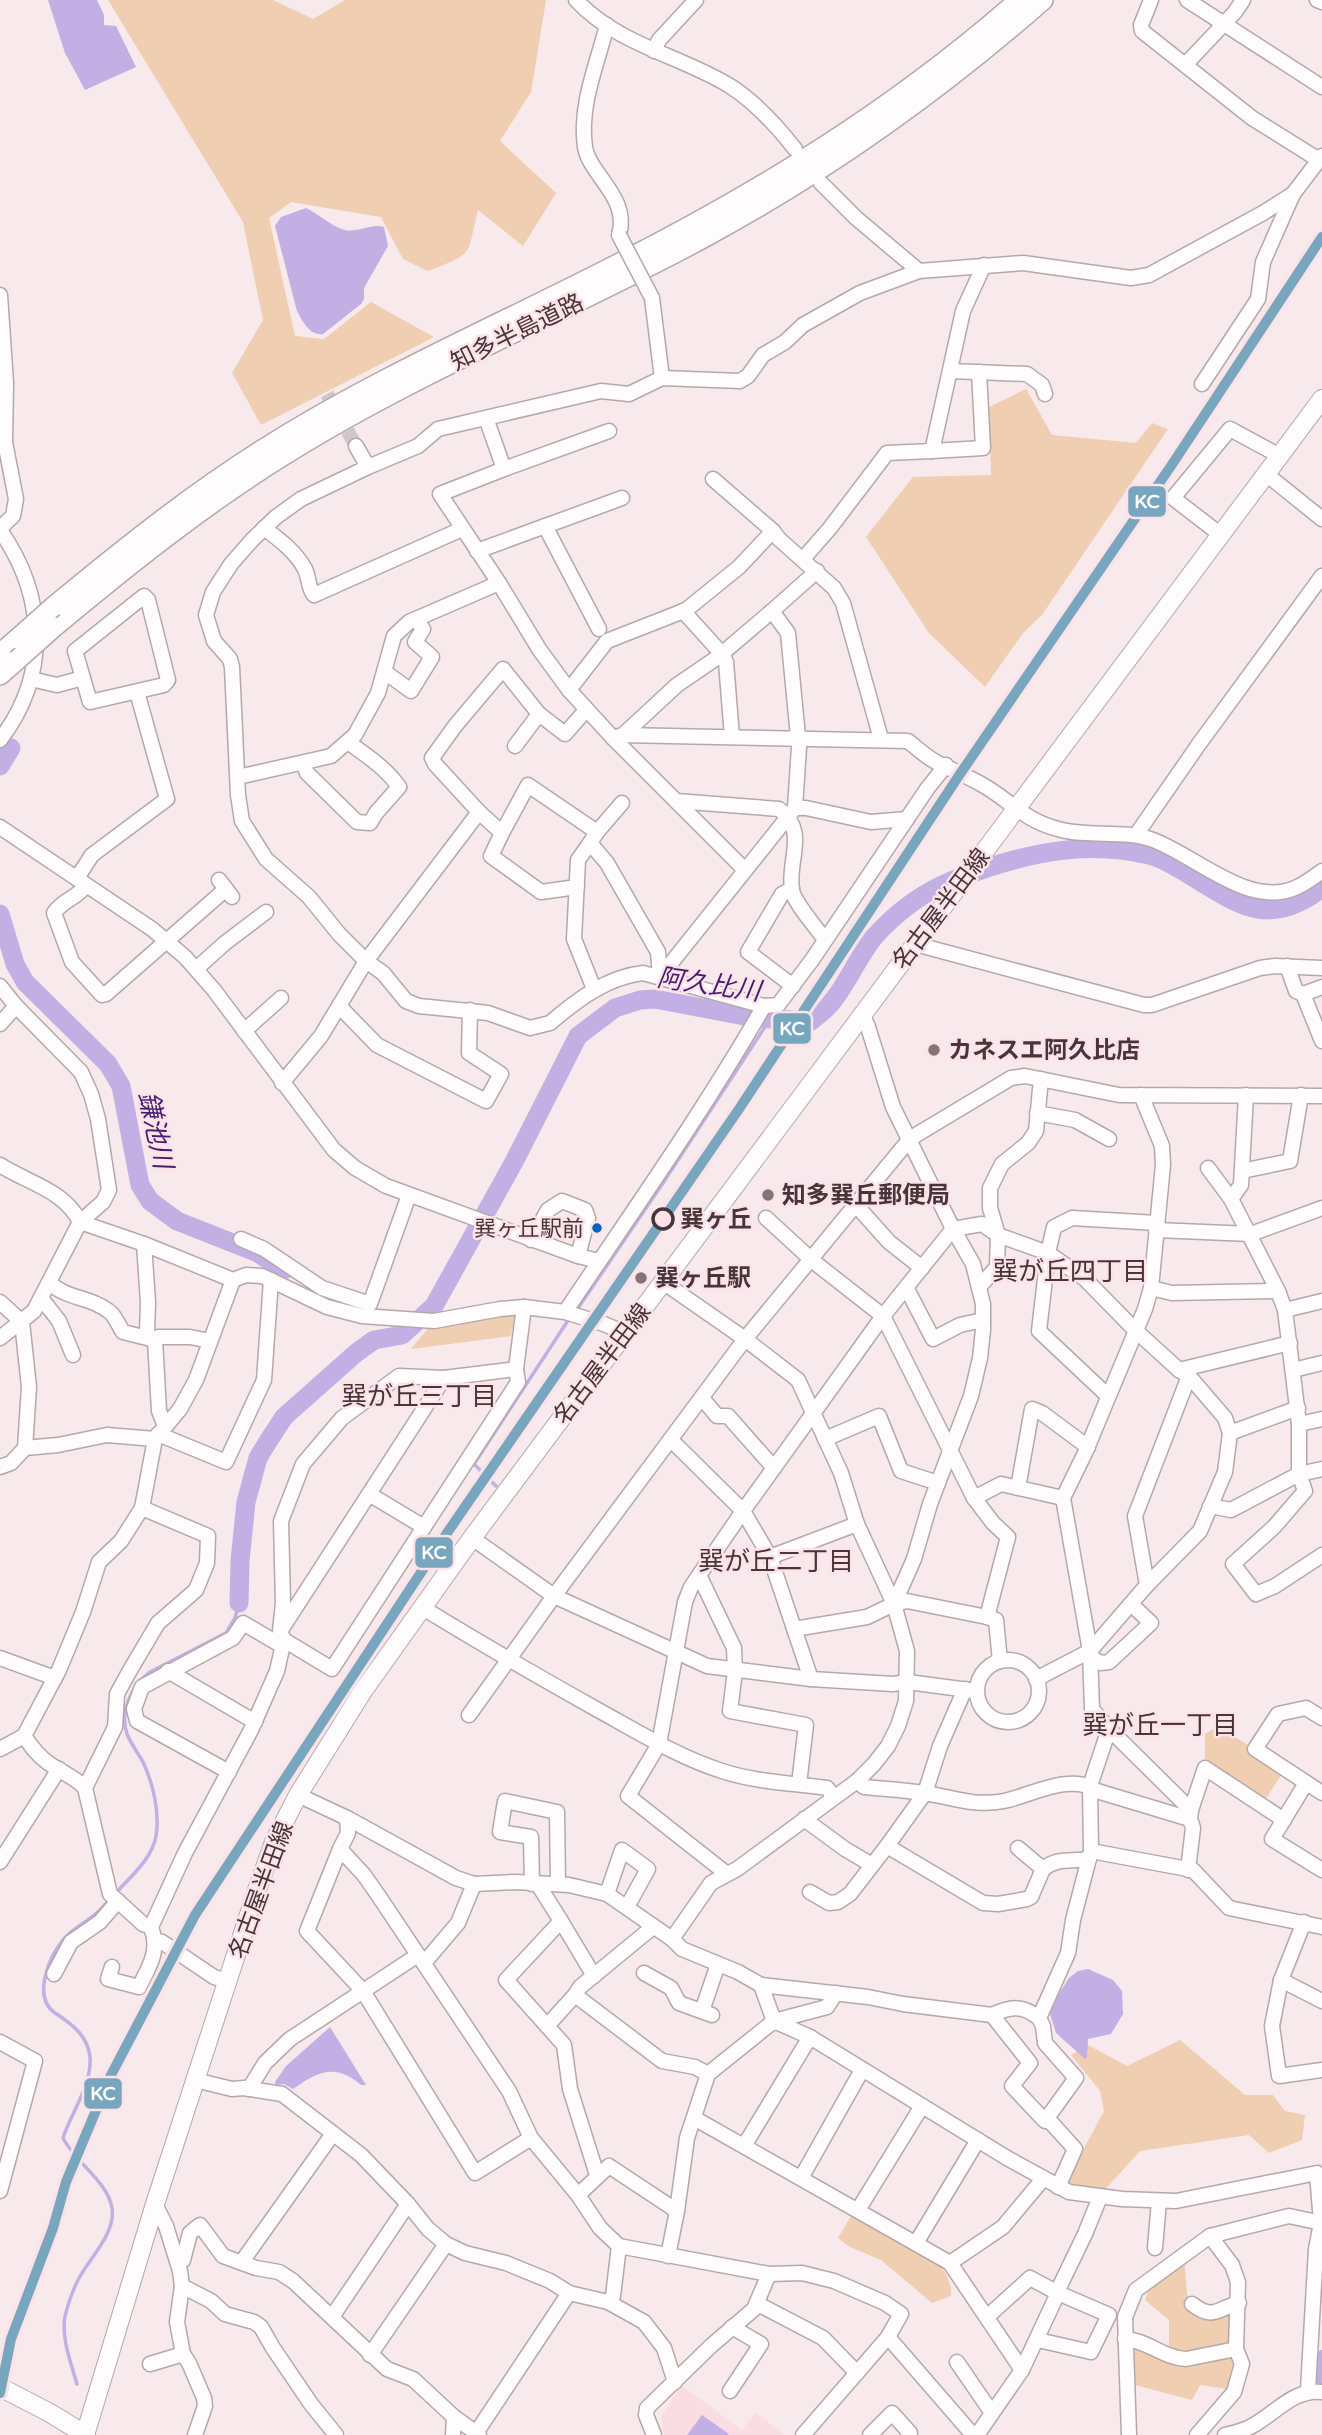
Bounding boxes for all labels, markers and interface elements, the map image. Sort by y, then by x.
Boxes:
street label: 知多半島道路 [446,288,588,377]
line badge: KC [1127,485,1167,518]
text: KC [1134,491,1160,513]
street label: 名古屋半田線 [886,843,996,976]
water label: 阿久比川 [655,962,766,1007]
line badge: KC [772,1012,812,1045]
text: KC [779,1018,805,1040]
place label: カネスエ阿久比店 [948,1036,1140,1065]
marker: カネスエ阿久比店 [926,1042,942,1058]
water label: 鎌池川 [132,1089,179,1174]
place label: 知多巽丘郵便局 [782,1181,950,1210]
marker: 知多巽丘郵便局 [760,1187,776,1203]
place label: 巽ヶ丘 [680,1205,752,1234]
marker: 巽ヶ丘 [652,1208,674,1230]
place label: 巽ヶ丘駅前 [474,1216,584,1242]
marker: 巽ヶ丘駅前 [590,1221,604,1235]
district label: 巽が丘四丁目 [992,1256,1148,1287]
place label: 巽ヶ丘駅 [655,1264,751,1293]
marker: 巽ヶ丘駅 [633,1270,649,1286]
street label: 名古屋半田線 [547,1298,657,1431]
district label: 巽が丘三丁目 [341,1381,497,1412]
line badge: KC [414,1536,454,1569]
text: KC [421,1542,447,1564]
district label: 巽が丘二丁目 [698,1546,854,1577]
district label: 巽が丘一丁目 [1082,1710,1238,1741]
street label: 名古屋半田線 [223,1818,300,1963]
line badge: KC [83,2077,123,2110]
text: KC [90,2083,116,2105]

